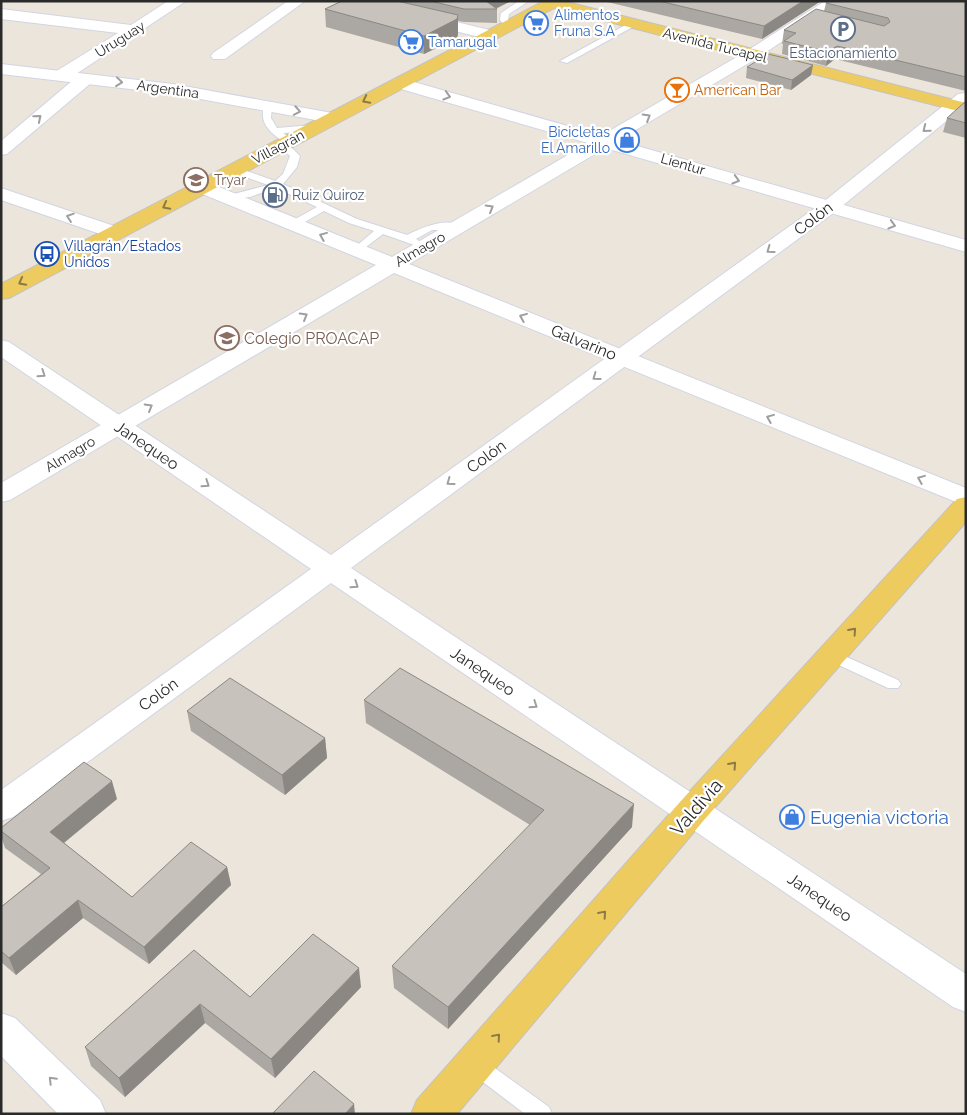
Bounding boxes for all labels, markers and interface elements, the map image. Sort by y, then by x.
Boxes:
place label: Alimentos Fruna S.A [554,7,619,39]
supermarket icon: Alimentos Fruna S.A [523,10,549,36]
parking icon: Estacionamiento [830,16,856,42]
street label: Uruguay [92,17,148,61]
street label: Avenida Tucapel [661,24,769,66]
supermarket icon: Tamarugal [398,29,424,55]
place label: Tamarugal [428,34,497,50]
place label: Estacionamiento [789,45,897,61]
one-way arrow [116,76,124,87]
street label: Argentina [136,77,200,101]
bar icon: American Bar [664,77,690,103]
place label: American Bar [694,82,782,98]
one-way arrow [442,90,451,101]
one-way arrow [362,94,371,104]
one-way arrow [292,105,301,116]
one-way arrow [642,113,651,123]
one-way arrow [33,115,42,124]
one-way arrow [923,123,932,131]
place label: Bicicletas El Amarillo [541,124,610,156]
street label: Villagrán [249,127,307,167]
shop icon: Bicicletas El Amarillo [614,127,640,153]
street label: Lientur [659,150,707,178]
school or university icon: Tryar [183,167,209,193]
place label: Tryar [214,172,246,188]
one-way arrow [731,174,740,184]
fuel station icon: Ruiz Quiroz [262,182,288,208]
place label: Ruiz Quiroz [292,187,365,203]
street label: Colón [790,198,836,239]
one-way arrow [162,200,171,210]
one-way arrow [484,205,493,215]
one-way arrow [67,213,75,223]
one-way arrow [887,219,896,229]
street label: Almagro [392,228,448,270]
one-way arrow [319,232,328,242]
place label: Villagrán/Estados Unidos [64,238,181,270]
bus stop icon: Villagrán/Estados Unidos [34,241,60,267]
one-way arrow [766,244,776,253]
one-way arrow [18,276,27,286]
one-way arrow [299,313,308,323]
one-way arrow [519,313,527,323]
street label: Galvarino [548,321,619,364]
school or university icon: Colegio PROACAP [214,325,240,351]
place label: Colegio PROACAP [244,329,379,348]
one-way arrow [36,368,45,377]
one-way arrow [592,371,602,380]
one-way arrow [143,404,152,414]
one-way arrow [766,414,775,424]
street label: Janequeo [111,417,182,474]
street label: Almagro [42,433,98,475]
street label: Colón [463,436,510,477]
one-way arrow [917,475,926,486]
one-way arrow [447,476,456,484]
one-way arrow [200,478,209,488]
one-way arrow [349,579,359,588]
one-way arrow [847,628,856,637]
street label: Janequeo [447,643,518,700]
street label: Colón [135,674,182,715]
one-way arrow [528,699,537,708]
one-way arrow [727,762,736,771]
street label: Valdivia [665,774,727,840]
shop icon: Eugenia victoria [779,804,805,830]
place label: Eugenia victoria [810,806,949,828]
street label: Janequeo [784,869,855,926]
one-way arrow [598,911,607,920]
one-way arrow [491,1034,500,1043]
one-way arrow [48,1076,57,1085]

